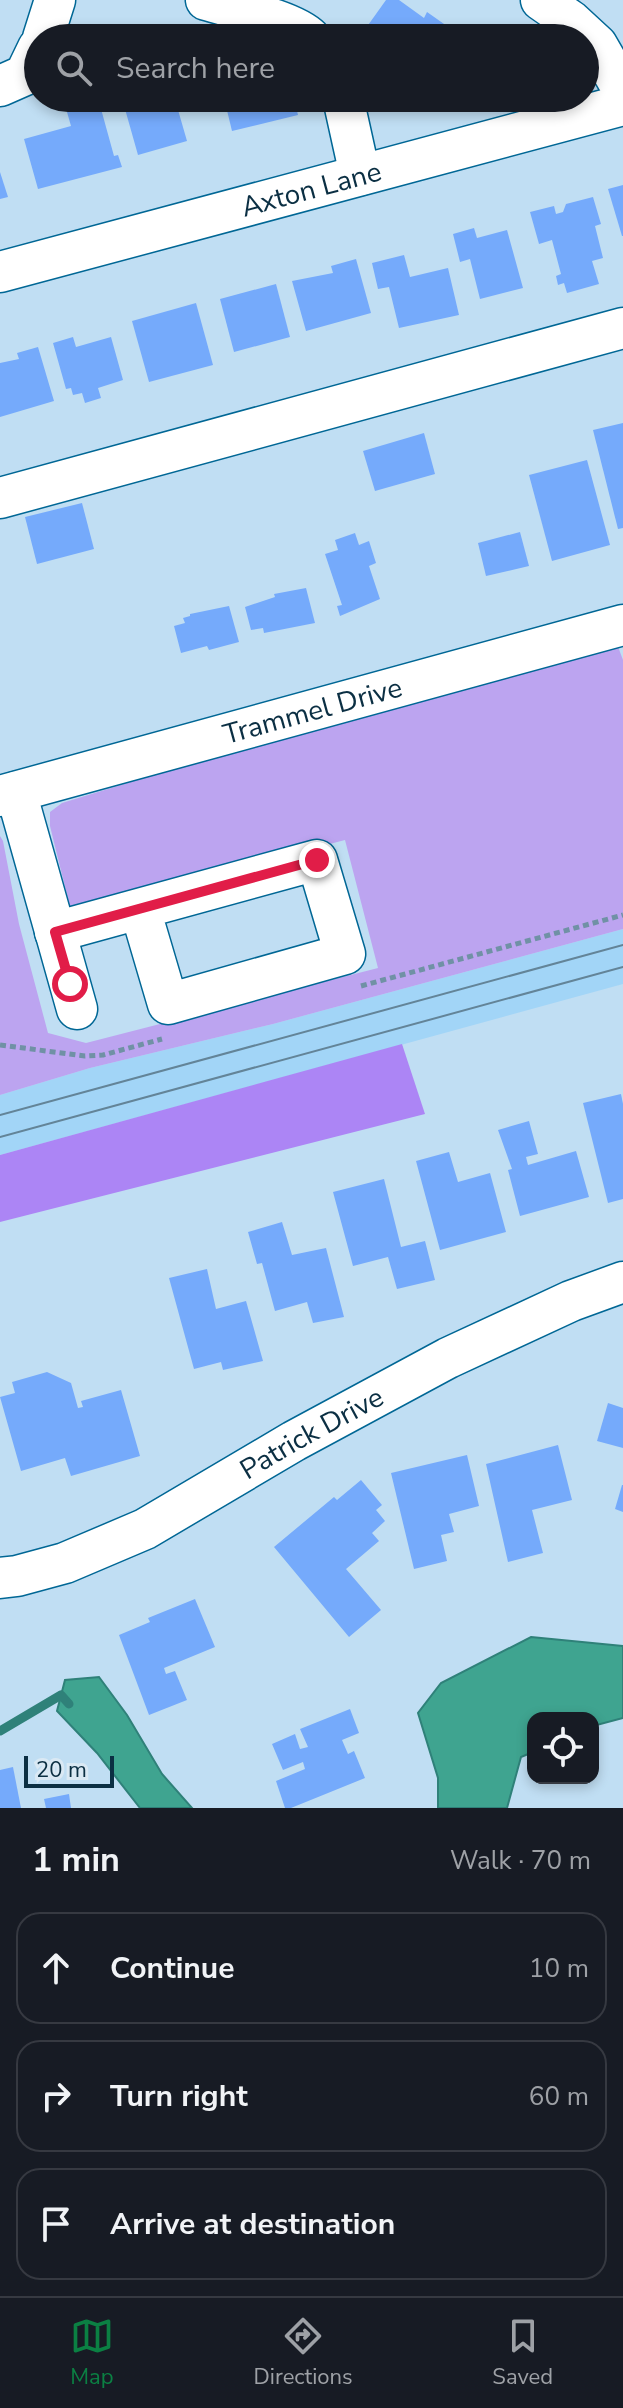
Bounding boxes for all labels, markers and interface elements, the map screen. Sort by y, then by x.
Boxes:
search box [24,24,599,112]
icon: search [52,46,96,90]
text: Search here [116,48,275,89]
street label: Axton Lane [237,153,386,227]
street label: Trammel Drive [219,669,407,754]
route end [299,842,335,878]
route start [52,966,88,1002]
street label: Patrick Drive [233,1378,390,1489]
map controls [527,1712,599,1784]
button: locate [527,1712,599,1784]
scale bar [24,1752,114,1788]
text: 20 m [36,1755,87,1785]
text: 1 min [32,1837,120,1883]
text: Walk · 70 m [450,1843,591,1878]
icon: ahead [34,1946,78,1990]
text: Continue [110,1948,235,1989]
text: 10 m [529,1951,589,1986]
icon: right [34,2074,78,2118]
text: Turn right [110,2076,248,2117]
text: 60 m [529,2079,589,2114]
icon: arrive [34,2202,78,2246]
text: Arrive at destination [110,2204,395,2245]
tab: Map [70,2314,114,2392]
tab: Directions [254,2314,353,2392]
tab: Saved [492,2314,553,2392]

